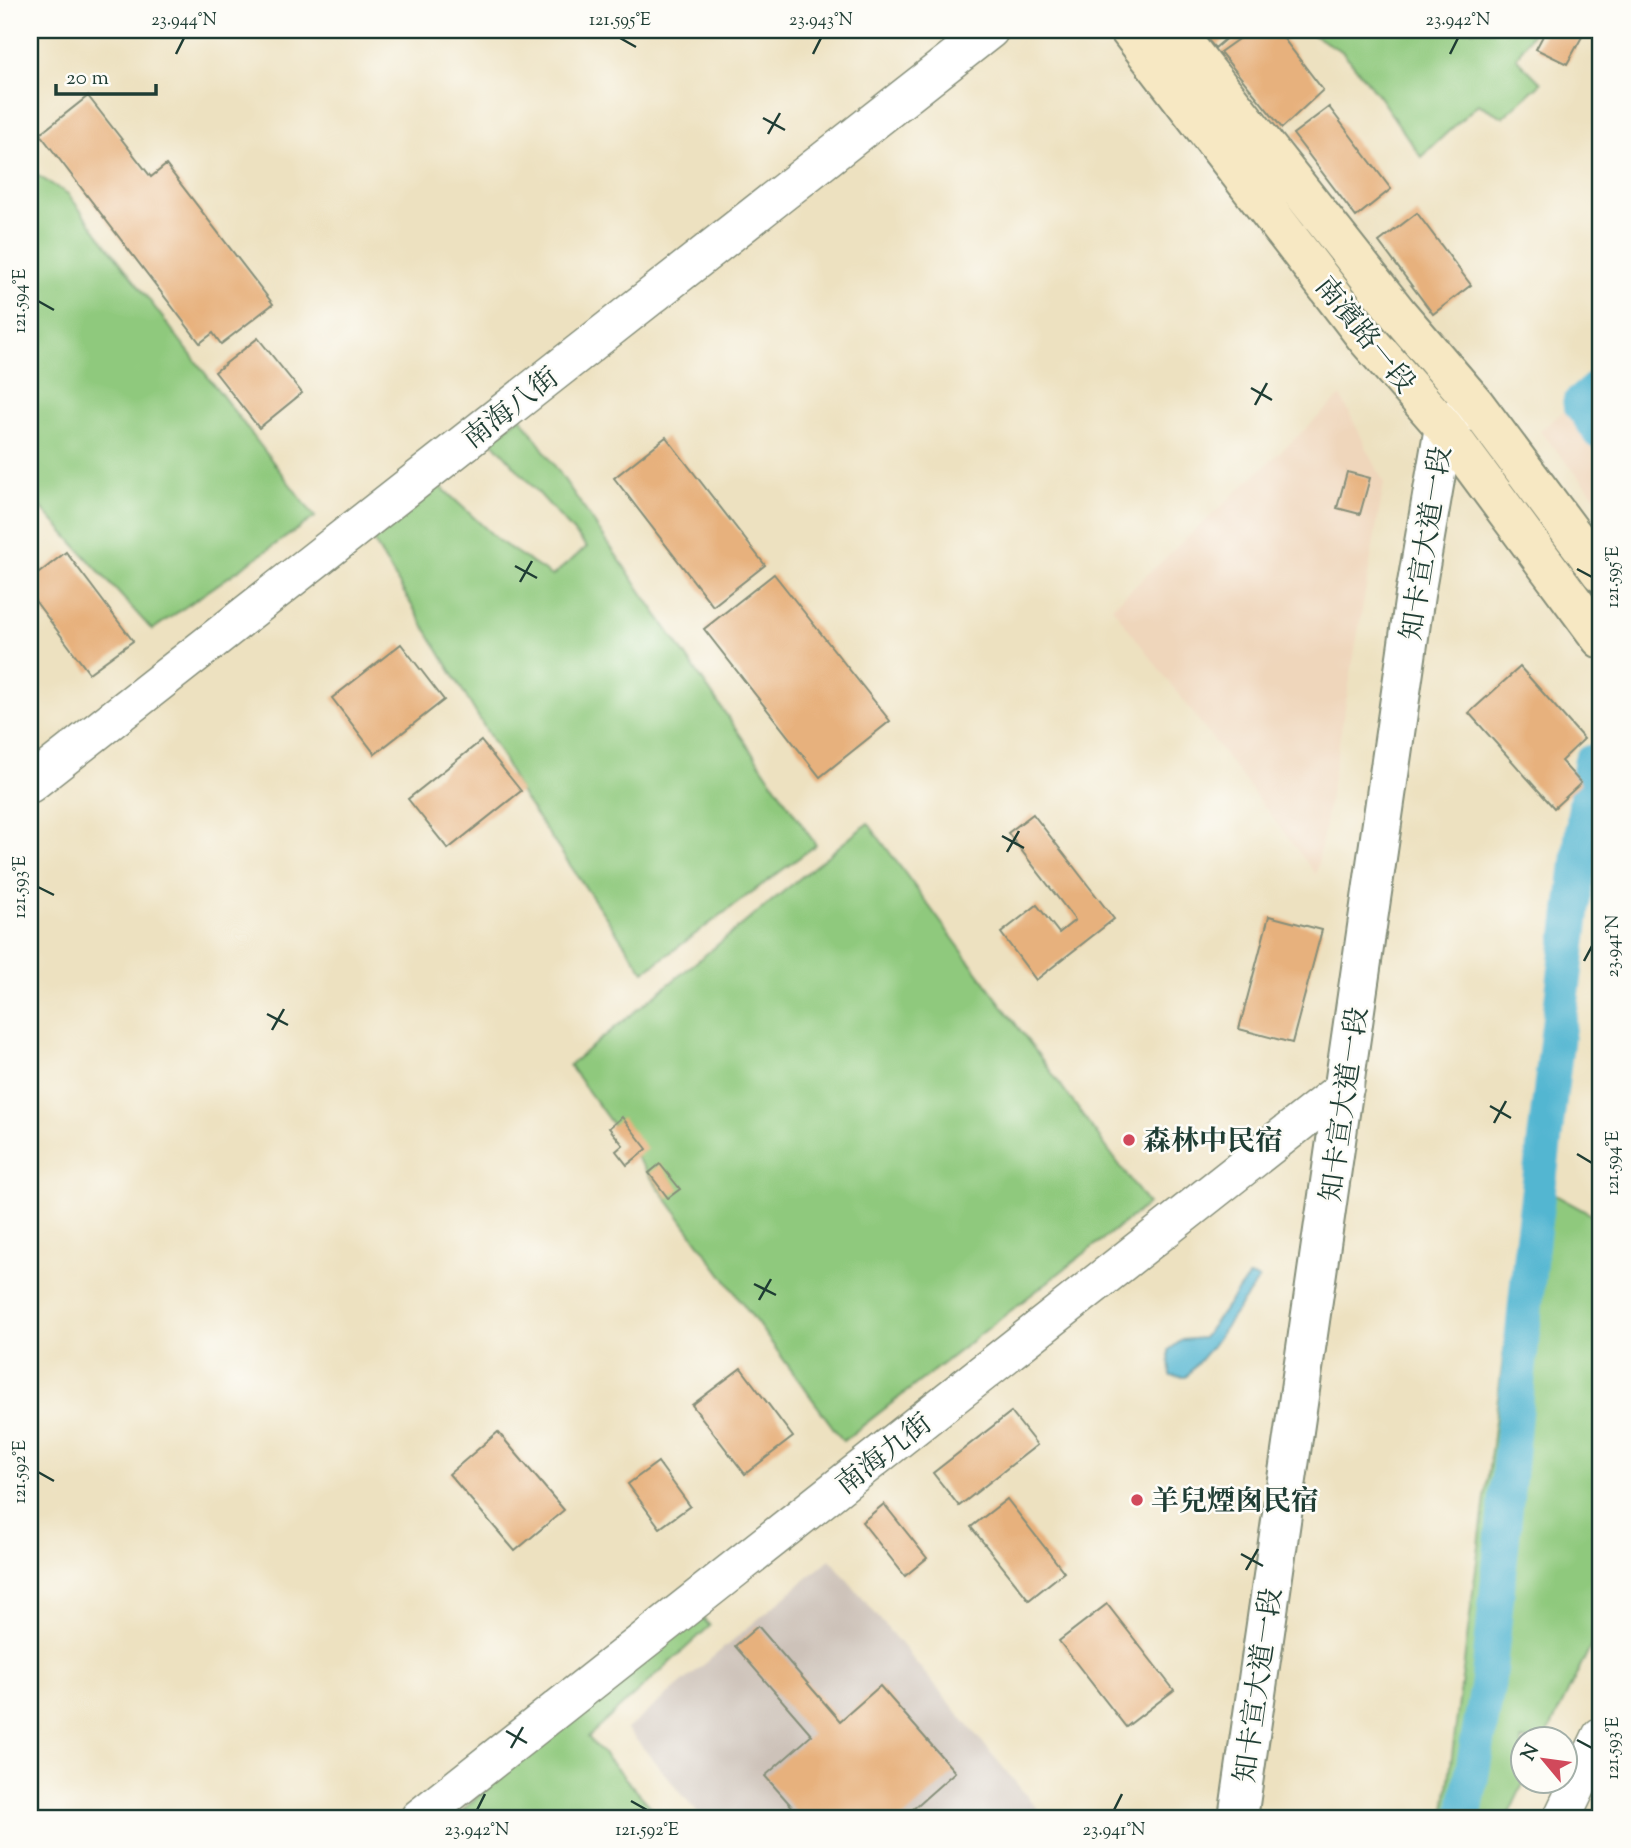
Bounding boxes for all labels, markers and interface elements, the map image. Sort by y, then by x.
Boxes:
text: 23.944°N [151,8,217,34]
text: 121.595°E [589,8,651,34]
text: 23.943°N [789,8,853,34]
text: 23.942°N [1426,8,1490,34]
scale bar [56,52,156,96]
text: 20 m [66,64,109,94]
text: 121.594°E [8,269,34,333]
street label: 南濱路一段 [1304,269,1423,403]
street label: 南海八街 [455,359,568,460]
street label: 知卡宣大道一段 [1393,444,1463,643]
text: 121.595°E [1601,546,1627,608]
text: 121.593°E [8,855,34,918]
text: 23.941°N [1601,915,1627,977]
street label: 知卡宣大道一段 [1313,1005,1379,1204]
place label: 森林中民宿 [1143,1123,1283,1163]
text: 121.594°E [1601,1131,1627,1195]
marker: 森林中民宿 [1121,1132,1137,1148]
street label: 南海九街 [828,1405,941,1506]
text: 121.592°E [8,1440,34,1504]
place label: 羊兒煙囪民宿 [1151,1483,1319,1523]
marker: 羊兒煙囪民宿 [1129,1492,1145,1508]
street label: 知卡宣大道一段 [1227,1586,1293,1785]
text: 121.593°E [1601,1716,1627,1779]
north arrow [1508,1726,1578,1796]
text: N [1516,1740,1547,1766]
text: 23.942°N [445,1818,509,1844]
text: 121.592°E [615,1818,679,1844]
text: 23.941°N [1083,1818,1145,1844]

